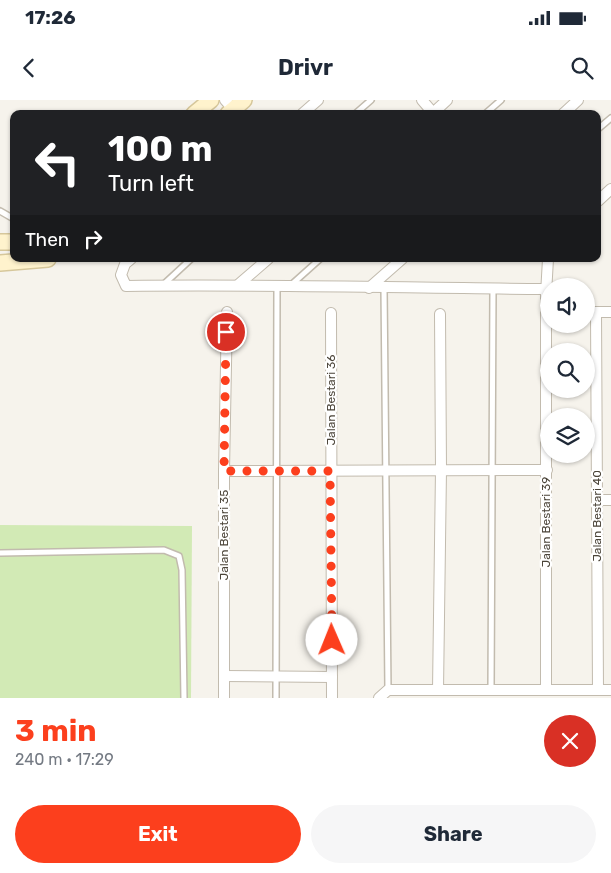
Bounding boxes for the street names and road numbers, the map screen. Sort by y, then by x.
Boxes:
street label: Jalan Bestari 36 [324,355,338,445]
street label: Jalan Bestari 40 [590,470,604,562]
street label: Jalan Bestari 39 [539,477,553,567]
street label: Jalan Bestari 35 [217,490,231,580]

